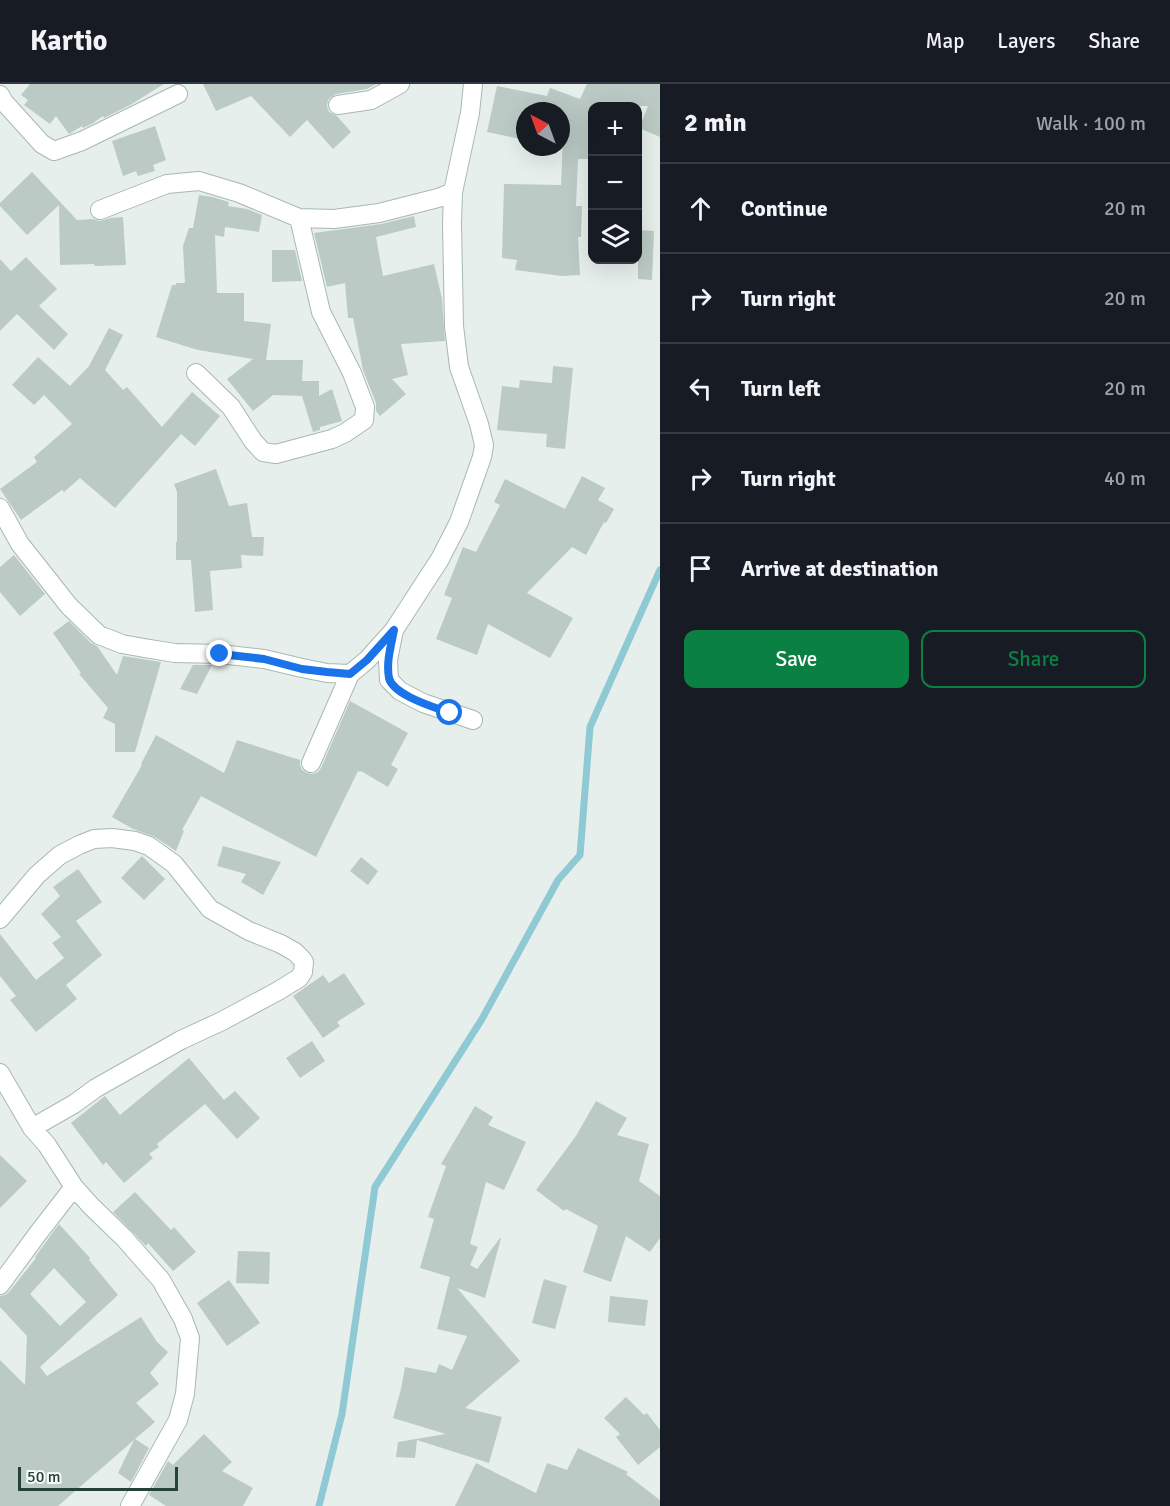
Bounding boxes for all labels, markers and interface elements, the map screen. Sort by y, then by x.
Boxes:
text: Kartio [30,24,107,58]
text: Map [926,28,964,54]
text: Layers [997,28,1055,54]
text: Share [1088,28,1140,54]
north arrow [516,102,570,156]
map controls [588,102,642,264]
button: + [588,102,642,156]
text: 2 min [684,107,747,139]
text: Walk · 100 m [1036,111,1146,136]
button: − [588,156,642,210]
icon: ahead [684,192,717,225]
text: Continue [741,195,828,222]
text: 20 m [1104,196,1146,221]
button: layers [588,210,642,264]
icon: right [684,282,717,315]
text: Turn right [741,285,836,312]
text: 20 m [1104,286,1146,311]
icon: left [684,372,717,405]
text: Turn left [741,375,821,402]
text: 20 m [1104,376,1146,401]
icon: right [684,462,717,495]
text: Turn right [741,465,836,492]
text: 40 m [1104,466,1146,491]
icon: arrive [684,552,717,585]
text: Arrive at destination [741,555,938,582]
button: Save [684,630,909,688]
button: Share [921,630,1146,688]
route end [206,640,232,666]
route start [436,699,462,725]
scale bar [18,1464,178,1492]
text: 50 m [27,1467,61,1487]

